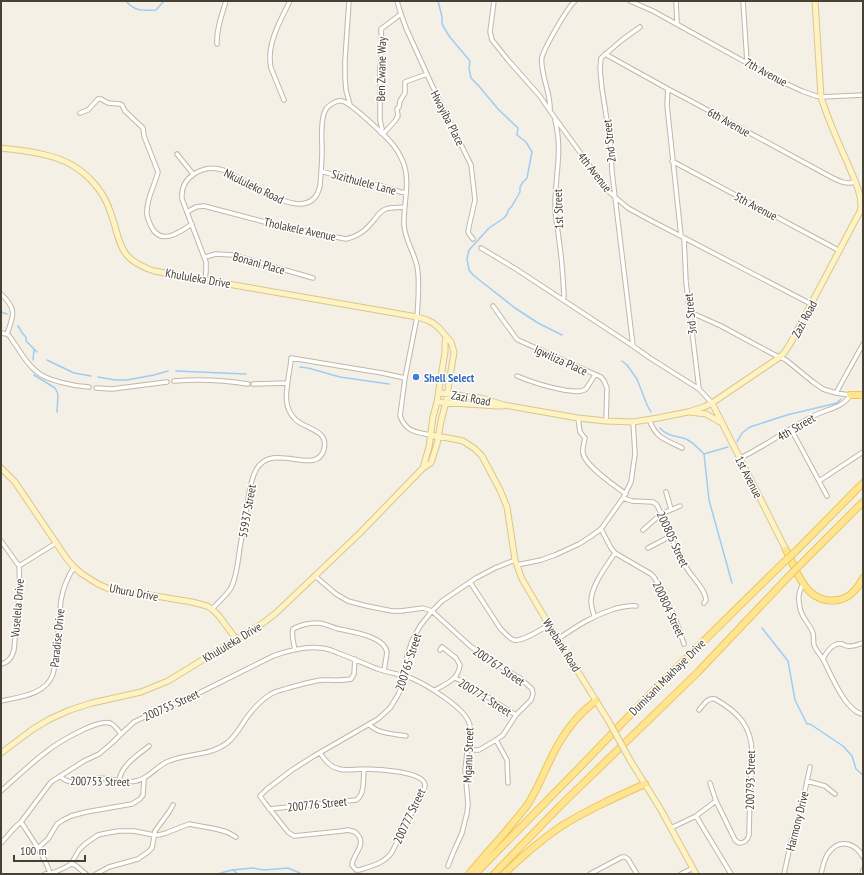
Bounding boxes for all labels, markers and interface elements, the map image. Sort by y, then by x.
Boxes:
street label: Ben Zwane Way [373,36,389,101]
street label: 7th Avenue [742,54,790,90]
street label: Hwayiba Place [428,88,468,148]
street label: 6th Avenue [705,104,753,140]
street label: 2nd Street [599,118,619,163]
street label: 4th Avenue [575,149,615,195]
street label: Nkululeko Road [222,165,286,207]
street label: Sizithulele Lane [330,166,398,198]
street label: 1st Street [550,188,566,229]
street label: 5th Avenue [732,188,780,224]
street label: Tholakele Avenue [263,214,337,244]
street label: Bonani Place [231,248,287,278]
street label: Khululeka Drive [164,265,232,291]
street label: 3rd Street [680,292,700,335]
street label: Zazi Road [788,298,820,340]
street label: Igwiliza Place [532,342,590,378]
place label: Shell Select [424,370,475,385]
marker: Shell Select [411,372,421,382]
street label: Zazi Road [450,387,492,409]
street label: 4th Street [774,410,818,444]
street label: 1st Avenue [732,453,766,501]
street label: 55937 Street [235,482,259,539]
street label: 200805 Street [654,509,693,570]
street label: Vuselela Drive [7,578,27,639]
street label: 200804 Street [650,579,689,640]
street label: Uhuru Drive [108,580,160,604]
street label: Paradise Drive [46,608,68,668]
street label: Wyebank Road [540,616,584,674]
street label: Khululeka Drive [200,619,264,665]
street label: 200765 Street [392,631,425,693]
street label: Dumisani Makhaye Drive [626,636,708,718]
street label: 200767 Street [470,643,528,689]
street label: 200771 Street [456,675,515,720]
street label: 200755 Street [141,686,202,724]
street label: Mganu Street [460,726,476,783]
street label: 200793 Street [742,749,758,810]
street label: 200753 Street [70,773,131,789]
street label: 200777 Street [390,785,429,846]
street label: Harmony Drive [782,789,812,853]
street label: 200776 Street [286,793,348,815]
scale bar [14,837,85,863]
text: 100 m [20,843,47,858]

